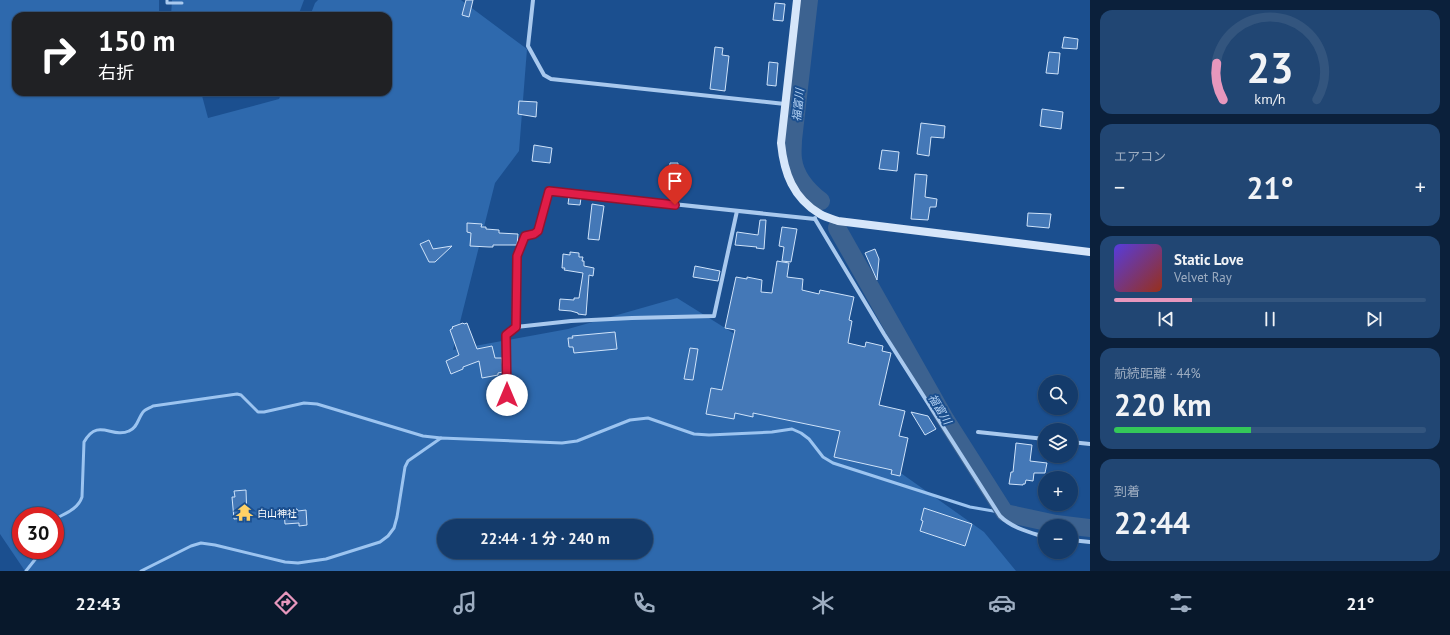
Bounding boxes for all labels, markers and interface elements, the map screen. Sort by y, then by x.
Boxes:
text: 150 m [98,22,175,59]
icon: right [32,28,84,80]
text: 23 [1246,41,1294,94]
text: 右折 [98,61,134,84]
water label: 福富川 [789,87,807,122]
text: km/h [1254,89,1286,108]
text: エアコン [1114,148,1166,165]
pin [658,164,692,205]
text: 21° [1246,168,1294,207]
icon: arrive [664,170,686,192]
text: − [1114,173,1125,201]
text: + [1415,173,1426,201]
text: Static Love [1174,250,1244,269]
text: Velvet Ray [1174,269,1232,286]
icon: previous [1155,308,1177,330]
icon: pause [1259,308,1281,330]
icon: next [1363,308,1385,330]
text: 航続距離 · 44% [1114,365,1201,382]
position arrow [486,374,528,416]
map controls [1038,375,1078,559]
button: search [1038,375,1078,415]
text: 220 km [1114,385,1212,424]
water label: 福富川 [926,391,955,428]
button: layers [1038,423,1078,463]
button: + [1038,471,1078,511]
text: 到着 [1114,483,1140,500]
temple icon: 白山神社 [234,503,254,523]
text: 22:44 [1114,503,1190,542]
speed limit sign: 30 [12,507,64,559]
place label: 白山神社 [257,507,297,520]
button: − [1038,519,1078,559]
text: 22:44 · 1 分 · 240 m [480,529,610,548]
icon: directions [272,589,300,617]
icon: music [451,589,479,617]
icon: phone [630,589,658,617]
icon: climate [809,589,837,617]
icon: car [988,589,1016,617]
icon: filters [1167,589,1195,617]
text: 22:43 [76,592,121,615]
text: 21° [1346,592,1374,615]

